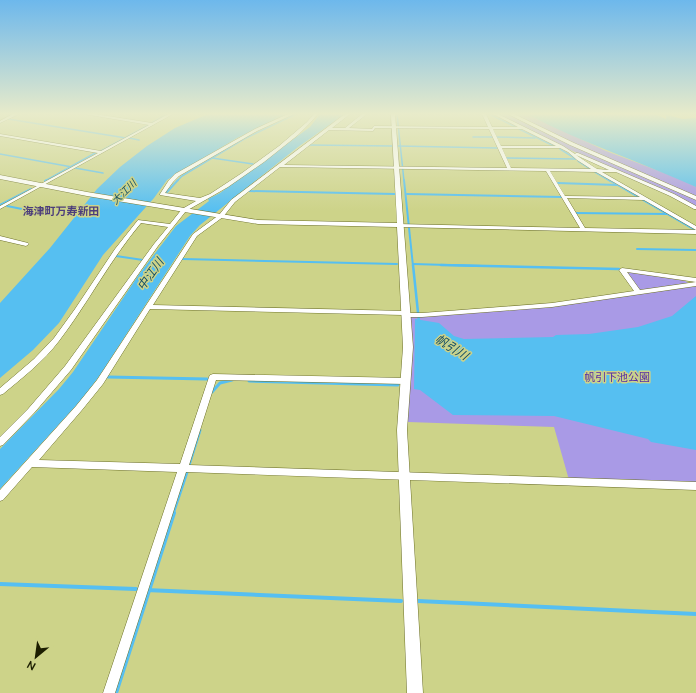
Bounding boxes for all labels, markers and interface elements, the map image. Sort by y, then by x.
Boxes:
water label: 大江川 [110,177,139,206]
district label: 海津町万寿新田 [23,205,100,217]
water label: 中江川 [134,254,167,292]
water label: 帆引川 [433,332,472,363]
park label: 帆引下池公園 [584,371,650,383]
north arrow [16,637,56,677]
text: N [25,659,38,673]

